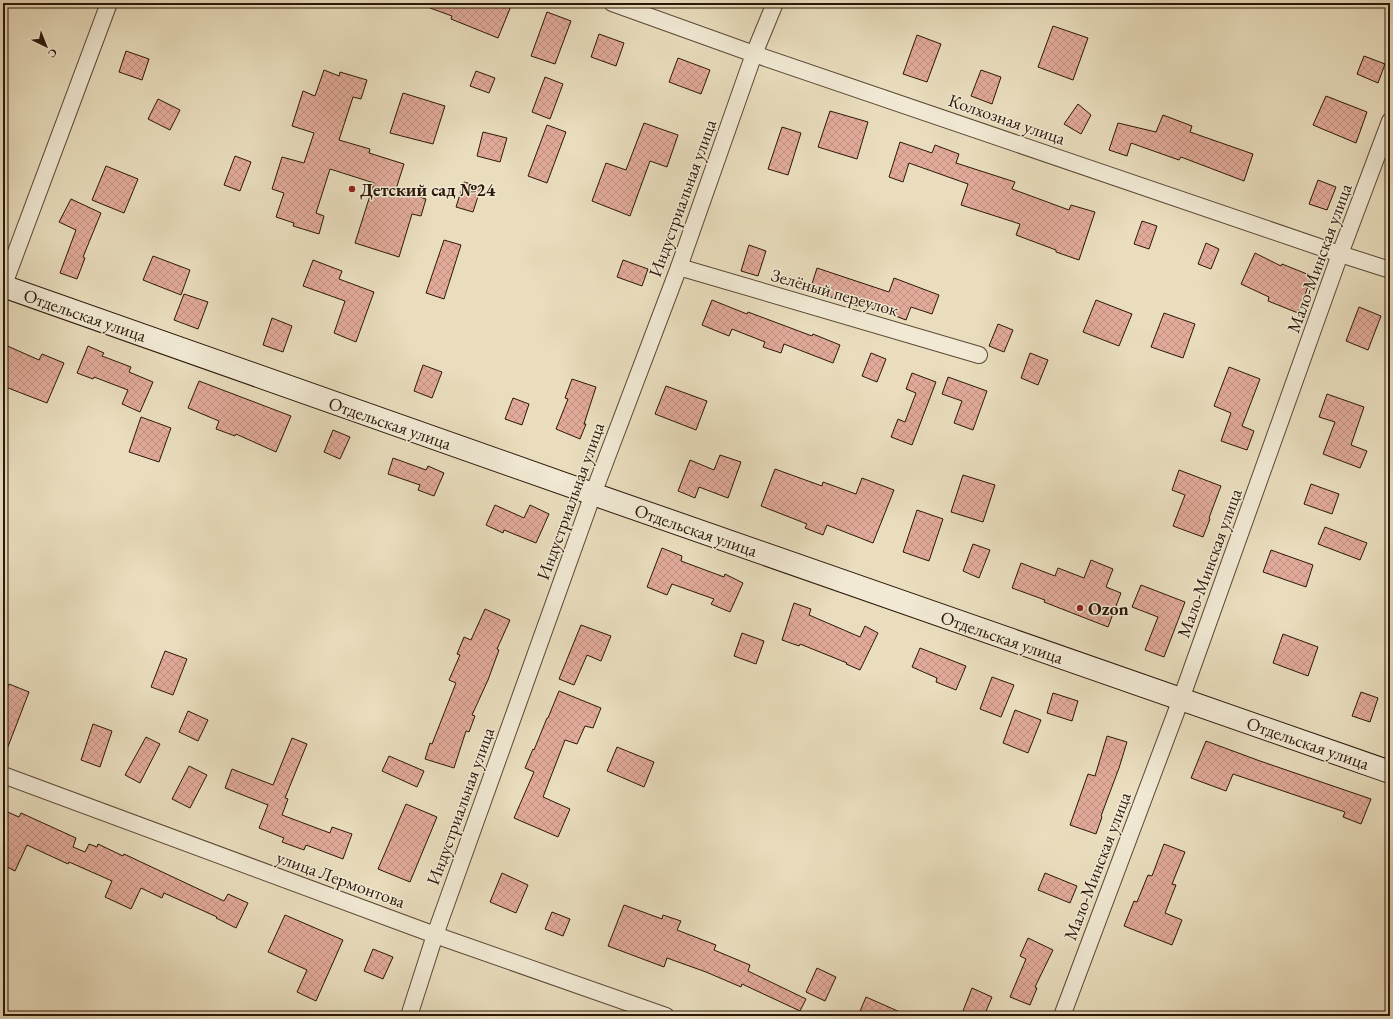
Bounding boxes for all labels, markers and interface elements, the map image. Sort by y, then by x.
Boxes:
north arrow [26,26,66,66]
text: С [45,46,60,61]
street label: Колхозная улица [946,88,1069,150]
street label: Индустриальная улица [643,115,721,280]
place label: Детский сад №24 [360,178,496,201]
street label: Мало-Минская улица [1281,180,1357,336]
marker: Детский сад №24 [347,184,357,194]
street label: Зелёный переулок [769,263,902,321]
street label: Отдельская улица [21,283,150,347]
street label: Отдельская улица [326,391,455,455]
street label: Индустриальная улица [531,418,609,583]
street label: Мало-Минская улица [1171,485,1247,641]
street label: Отдельская улица [632,498,761,562]
place label: Ozon [1088,597,1129,620]
marker: Ozon [1075,603,1085,613]
street label: Отдельская улица [938,605,1067,669]
street label: Отдельская улица [1244,711,1373,775]
street label: Индустриальная улица [421,723,499,888]
street label: Мало-Минская улица [1058,788,1136,943]
street label: улица Лермонтова [274,845,409,913]

